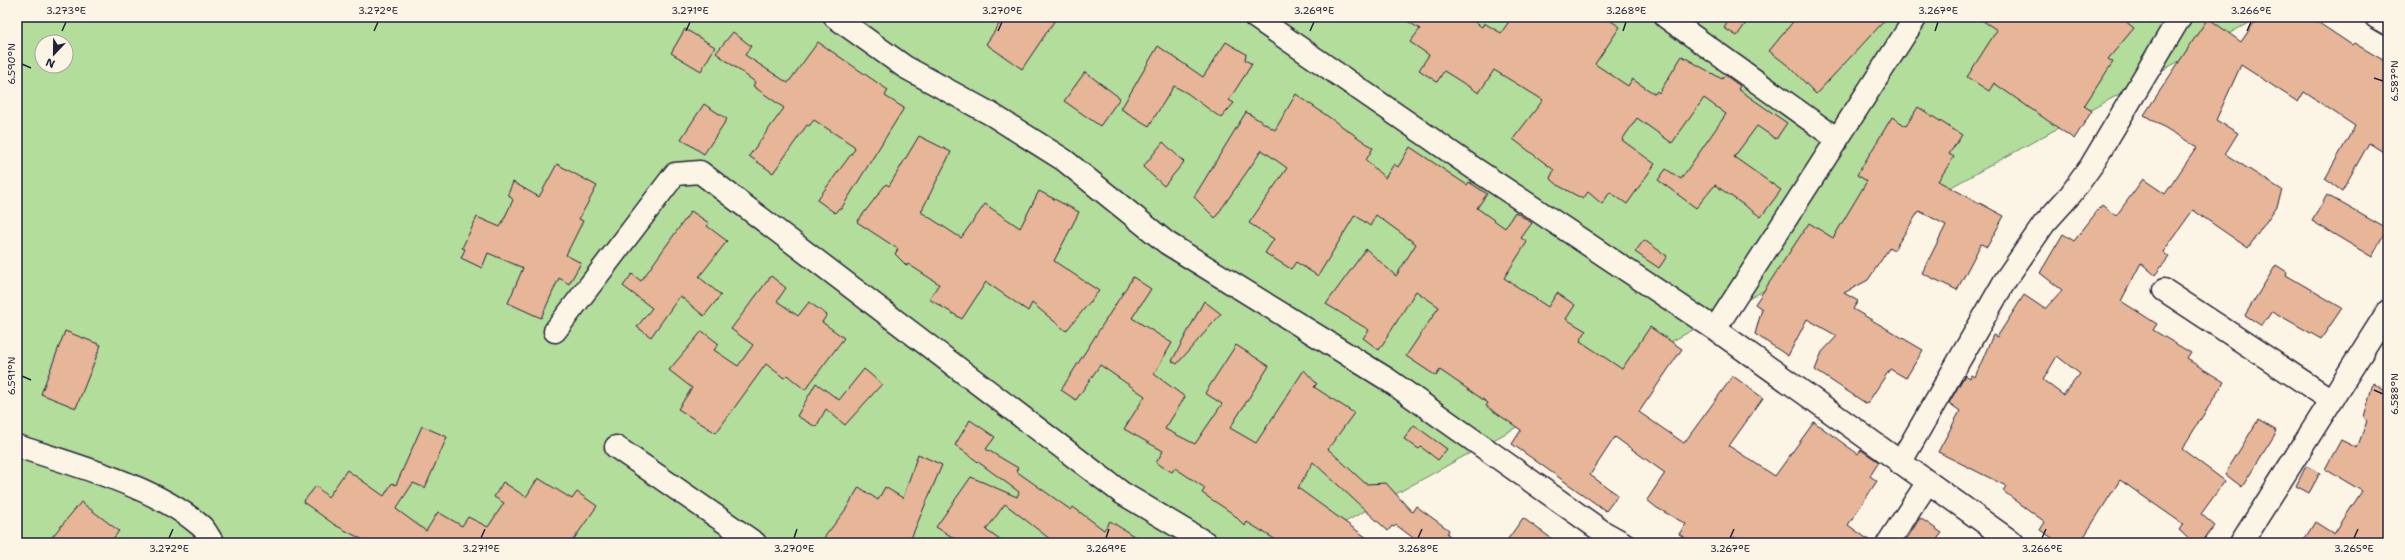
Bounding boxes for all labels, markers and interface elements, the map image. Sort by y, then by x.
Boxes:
text: 3.273°E [46,4,86,17]
text: 3.272°E [358,4,398,17]
text: 3.271°E [671,4,709,17]
text: 3.270°E [982,4,1022,17]
text: 3.269°E [1294,4,1334,17]
text: 3.268°E [1606,4,1646,17]
text: 3.267°E [1918,4,1958,17]
text: 3.266°E [2231,4,2271,17]
north arrow [34,34,74,74]
text: 6.590°N [5,43,18,85]
text: N [43,54,57,71]
text: 6.587°N [2388,60,2401,102]
text: 6.591°N [5,357,18,395]
text: 6.588°N [2388,373,2401,415]
text: 3.272°E [149,542,189,555]
text: 3.271°E [462,542,500,555]
text: 3.270°E [774,542,814,555]
text: 3.269°E [1086,542,1126,555]
text: 3.268°E [1398,542,1438,555]
text: 3.267°E [1710,542,1750,555]
text: 3.266°E [2022,542,2062,555]
text: 3.265°E [2334,542,2374,555]

